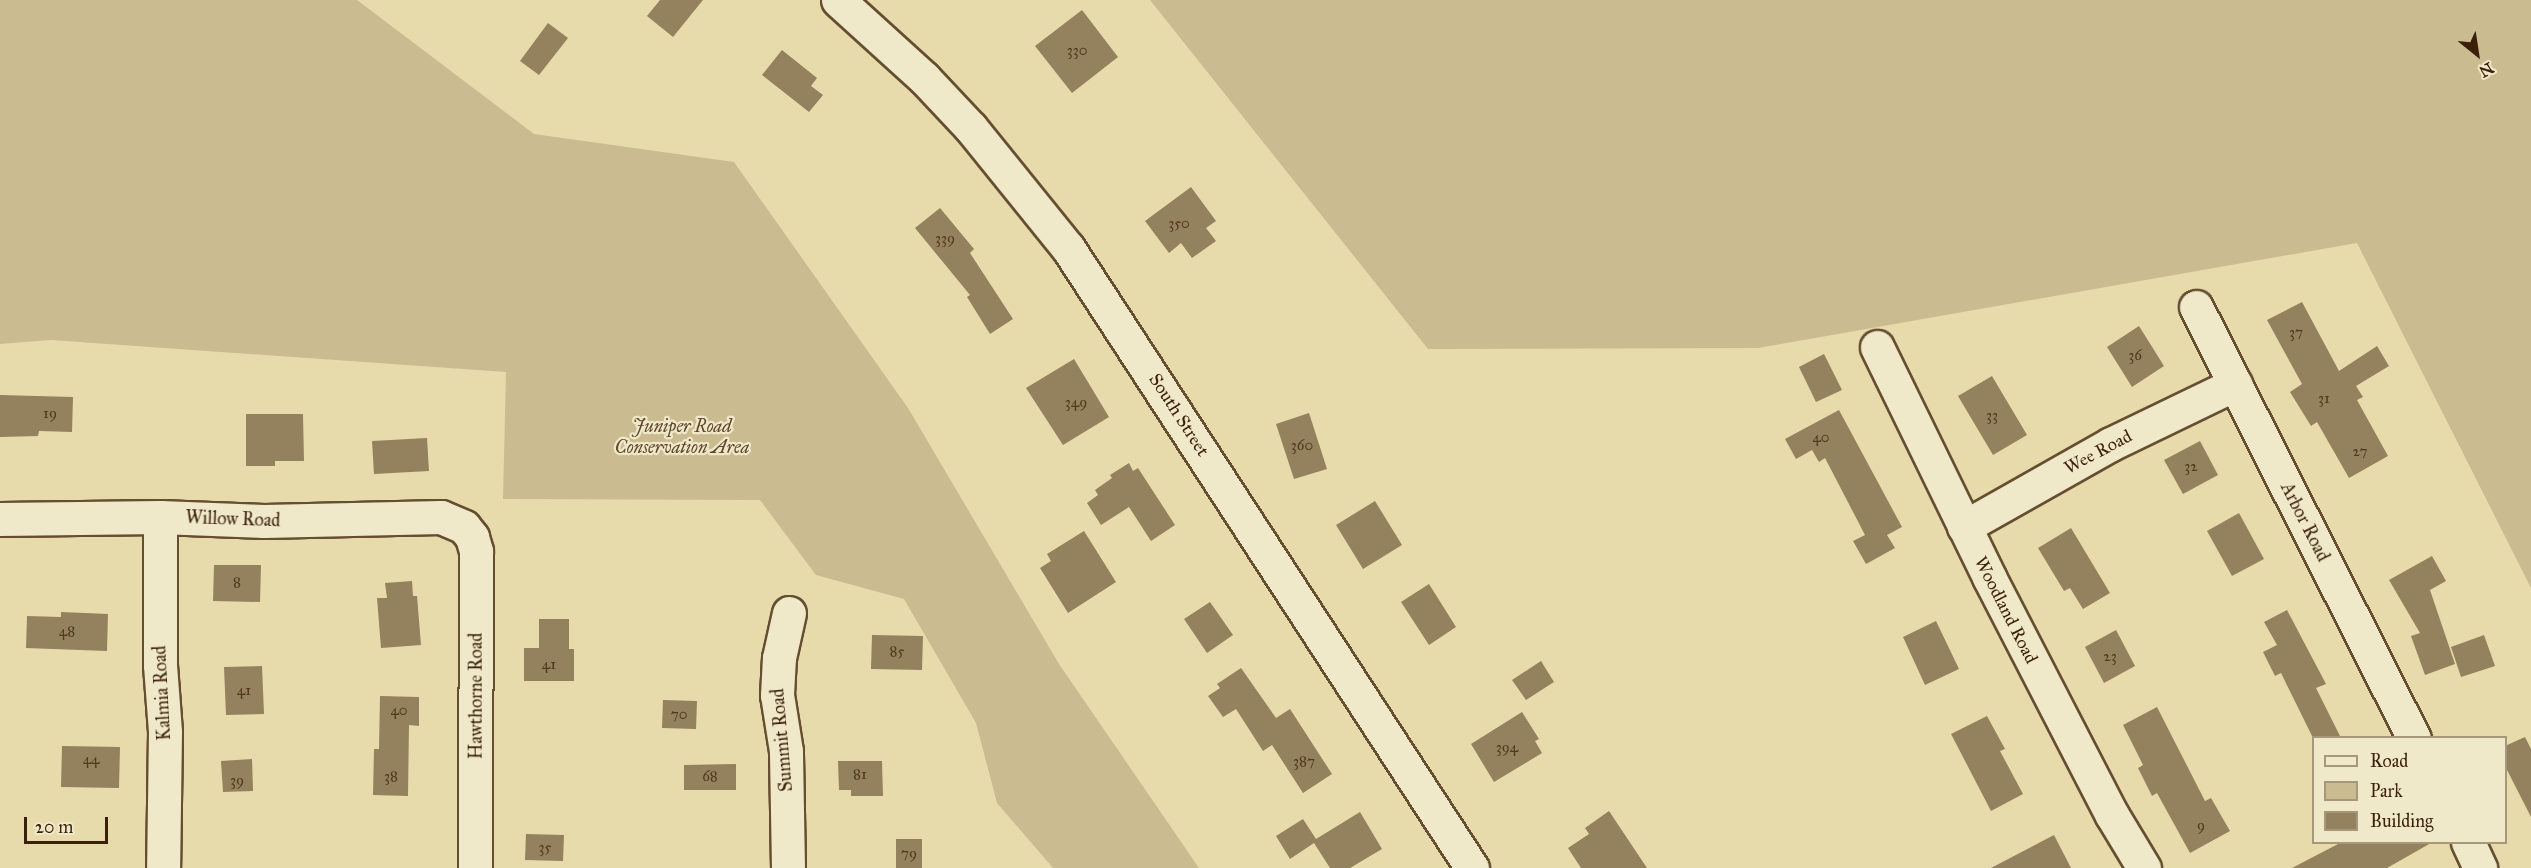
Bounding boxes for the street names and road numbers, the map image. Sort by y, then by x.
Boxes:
street label: South Street [1144,370,1214,460]
street label: Wee Road [2060,425,2136,479]
street label: Arbor Road [2276,479,2334,565]
street label: Willow Road [185,507,281,531]
street label: Woodland Road [1970,553,2042,667]
street label: Hawthorne Road [465,633,487,759]
street label: Kalmia Road [149,645,175,741]
street label: Summit Road [767,687,797,793]

